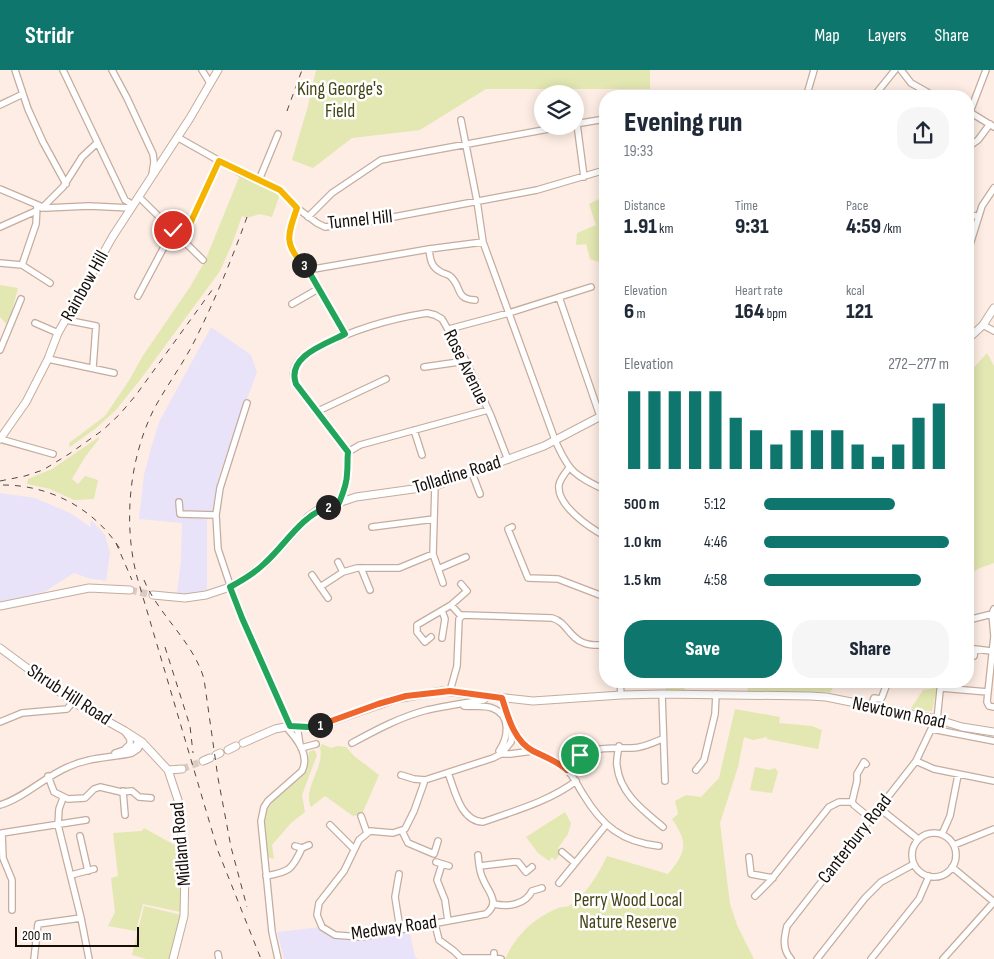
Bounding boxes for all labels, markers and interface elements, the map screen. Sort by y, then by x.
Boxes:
text: Stridr [25,21,74,50]
text: Map [815,25,840,46]
text: Layers [868,25,907,46]
text: Share [935,25,969,46]
park label: King George's Field [297,78,383,123]
map controls [534,85,584,135]
button: layers [534,85,584,135]
text: Evening run [624,106,742,139]
button: share [897,107,949,159]
text: 19:33 [624,142,653,161]
text: Distance [624,197,665,214]
text: Time [735,197,758,214]
text: Pace [846,197,868,214]
street label: Tunnel Hill [326,205,394,235]
pin [152,209,194,251]
text: 1.91 [624,214,657,239]
text: 9:31 [735,214,769,239]
text: 4:59 [846,214,881,239]
icon: check [159,216,187,244]
text: km [657,220,673,237]
text: /km [881,220,902,237]
street label: Rainbow Hill [56,247,114,325]
pin: 3 [292,252,316,278]
text: 3 [301,257,308,274]
text: Elevation [624,282,667,299]
text: Heart rate [735,282,783,299]
text: kcal [846,282,865,299]
text: 6 [624,299,634,324]
text: 164 [735,299,764,324]
text: 121 [846,299,873,324]
text: m [634,305,645,322]
text: bpm [764,305,787,322]
street label: Rose Avenue [438,326,494,408]
text: Elevation [624,355,673,374]
text: 272–277 m [888,355,949,374]
street label: Tolladine Road [410,451,504,499]
pin: 2 [316,494,340,520]
text: 500 m [624,495,659,514]
text: 5:12 [704,495,726,514]
text: 2 [325,499,332,516]
text: 1.0 km [624,533,661,552]
text: 4:46 [704,533,727,552]
text: 1.5 km [624,571,661,590]
text: 4:58 [704,571,727,590]
button: Save [624,620,782,678]
button: Share [792,620,949,678]
street label: Shrub Hill Road [23,659,115,731]
street label: Newtown Road [850,692,948,734]
pin: 1 [308,712,332,738]
text: 1 [318,717,323,734]
pin [559,734,601,776]
icon: arrive [566,741,594,769]
street label: Canterbury Road [813,790,897,888]
street label: Midland Road [166,801,196,887]
park label: Perry Wood Local Nature Reserve [574,889,682,934]
street label: Medway Road [350,911,438,945]
scale bar [15,924,139,947]
text: 200 m [22,927,51,944]

